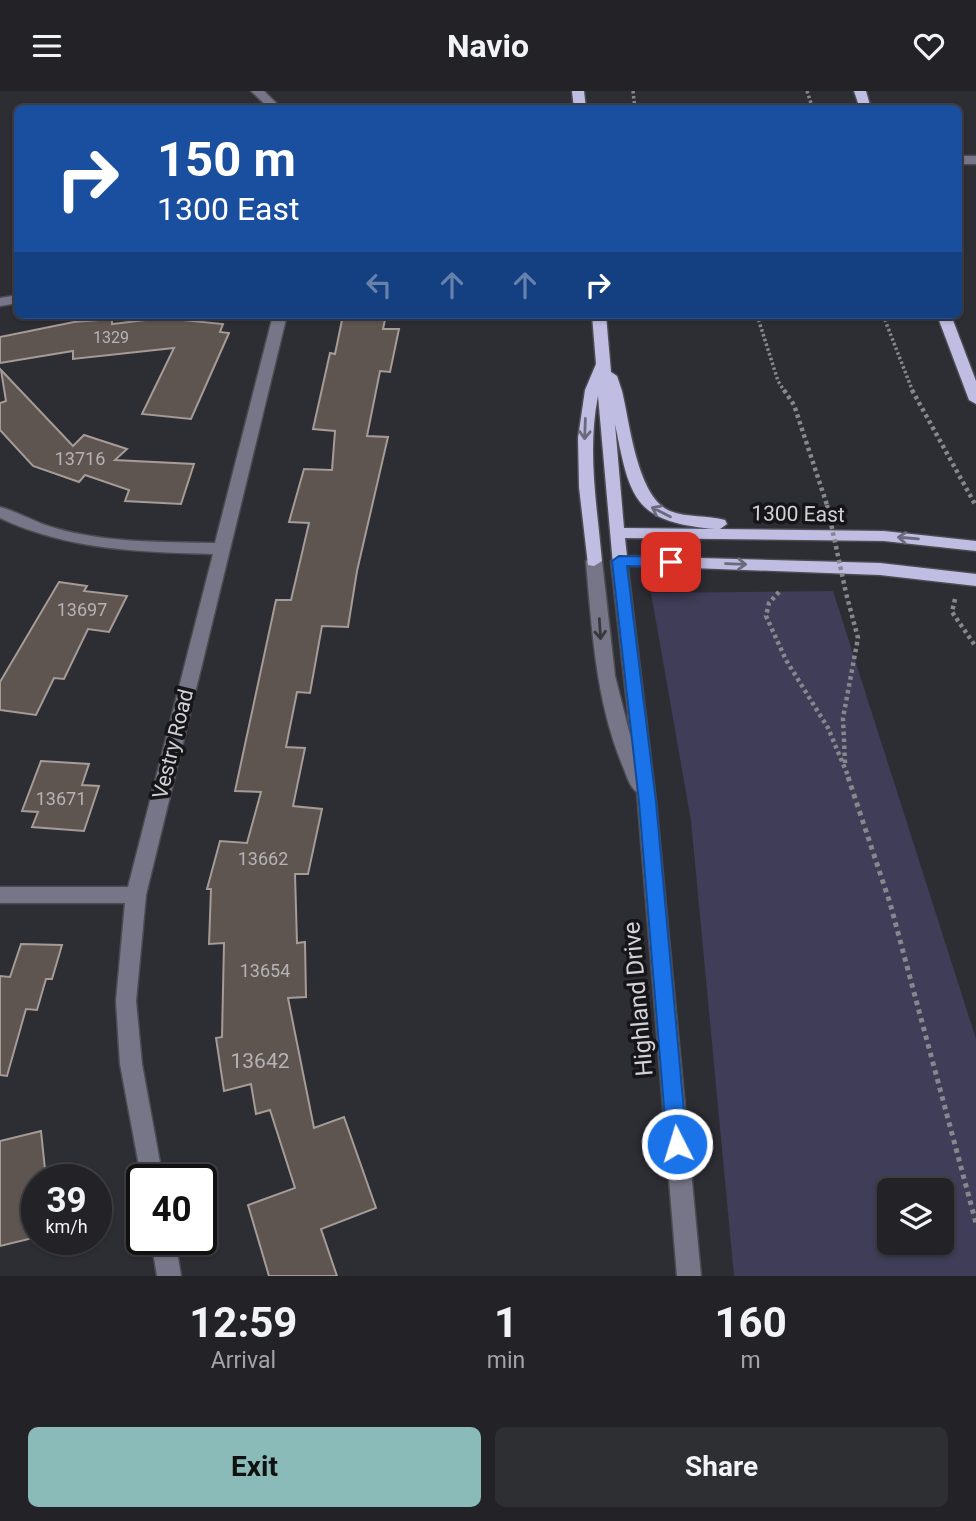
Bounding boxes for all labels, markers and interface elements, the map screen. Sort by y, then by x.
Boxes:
icon: menu [28,27,66,65]
text: Navio [447,27,529,65]
icon: heart [910,27,948,65]
text: 150 m [157,131,296,188]
icon: right [42,133,133,224]
text: 1300 East [157,190,299,228]
icon: left [360,266,398,304]
icon: ahead [433,266,471,304]
icon: ahead [506,266,544,304]
icon: right [579,266,617,304]
house number: 1329 [93,328,129,347]
one-way arrow [579,417,592,440]
house number: 13716 [55,448,105,469]
street label: 1300 East [751,501,845,527]
one-way arrow [651,504,672,518]
one-way arrow [897,531,920,544]
pin [641,532,701,592]
icon: arrive [652,543,690,581]
one-way arrow [725,558,748,571]
house number: 13697 [57,599,107,620]
one-way arrow [594,617,607,640]
street label: Vestry Road [148,687,198,801]
house number: 13671 [36,788,86,809]
house number: 13662 [238,848,288,869]
street label: Highland Drive [617,920,659,1078]
house number: 13654 [240,960,290,981]
house number: 13642 [230,1049,290,1073]
position arrow [640,1107,714,1181]
speed limit sign: 40 [126,1164,217,1255]
map controls [877,1178,954,1255]
button: layers [877,1178,954,1255]
text: 39 [46,1180,87,1221]
text: km/h [45,1216,88,1237]
text: 12:59 [189,1298,297,1347]
text: 1 [494,1298,518,1347]
text: 160 [714,1298,787,1347]
text: Arrival [211,1347,276,1374]
text: min [487,1347,525,1374]
text: m [741,1347,761,1374]
button: Exit [28,1427,481,1507]
button: Share [495,1427,948,1507]

